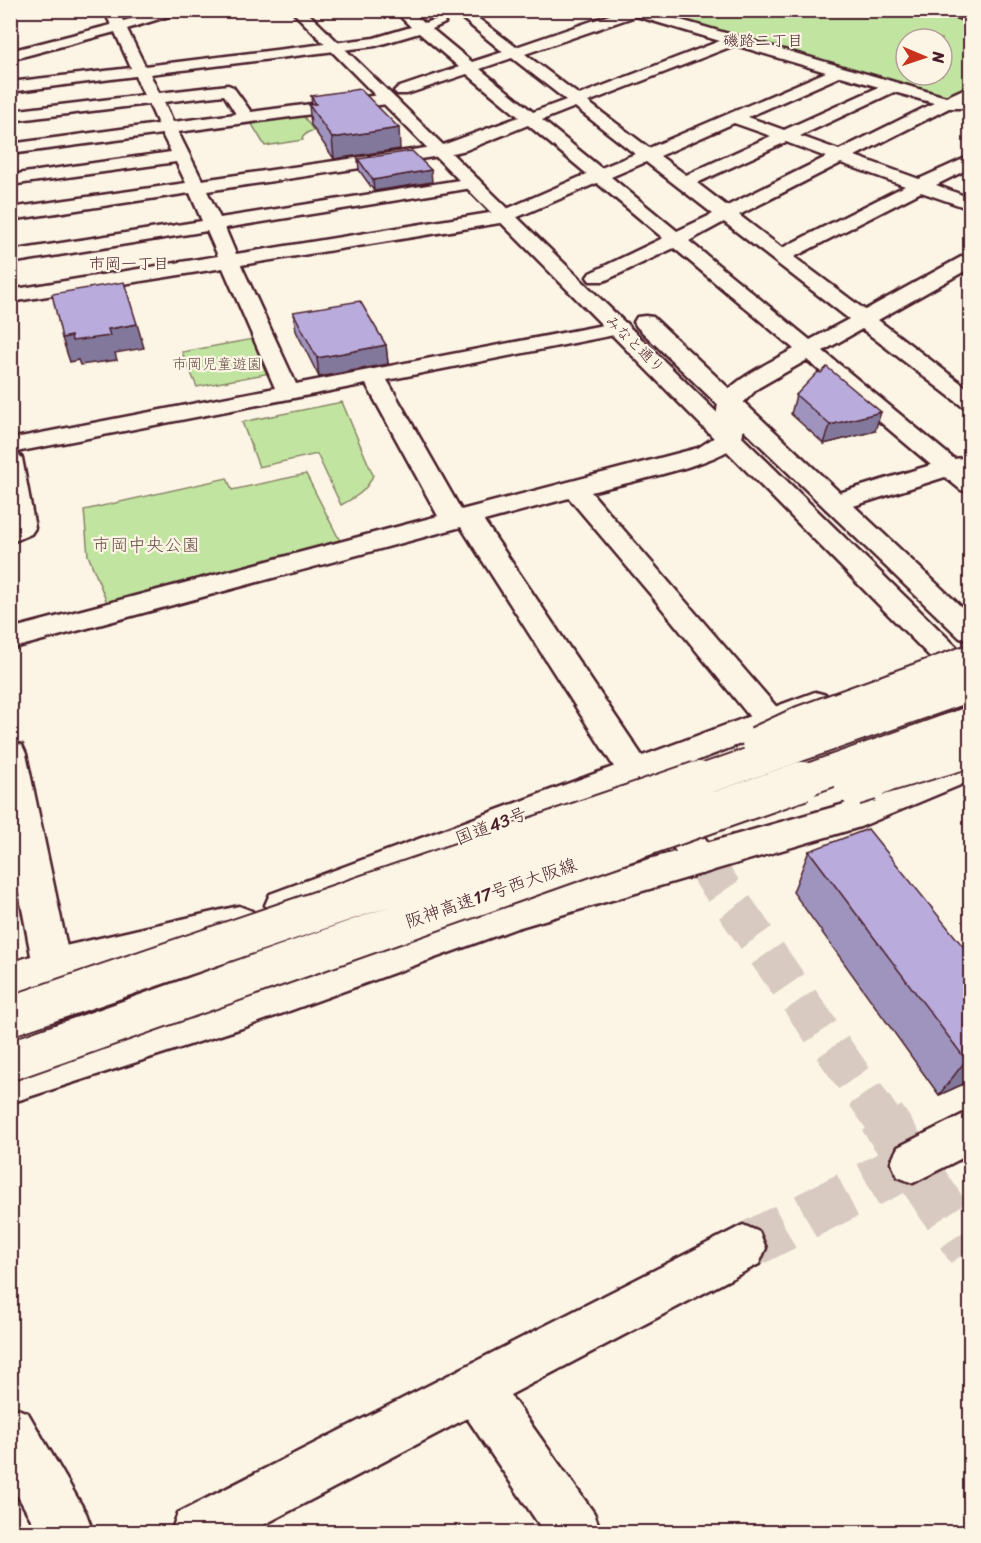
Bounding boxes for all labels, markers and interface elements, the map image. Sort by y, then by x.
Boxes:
district label: 磯路二丁目 [723,26,803,55]
north arrow [894,27,954,87]
text: N [924,50,953,64]
district label: 市岡一丁目 [89,249,169,278]
street label: みなと通り [599,309,671,379]
park label: 市岡児童遊園 [172,351,262,377]
park label: 市岡中央公園 [92,529,200,561]
street label: 国道43号 [450,798,532,854]
street label: 阪神高速17号西大阪線 [401,849,581,937]

